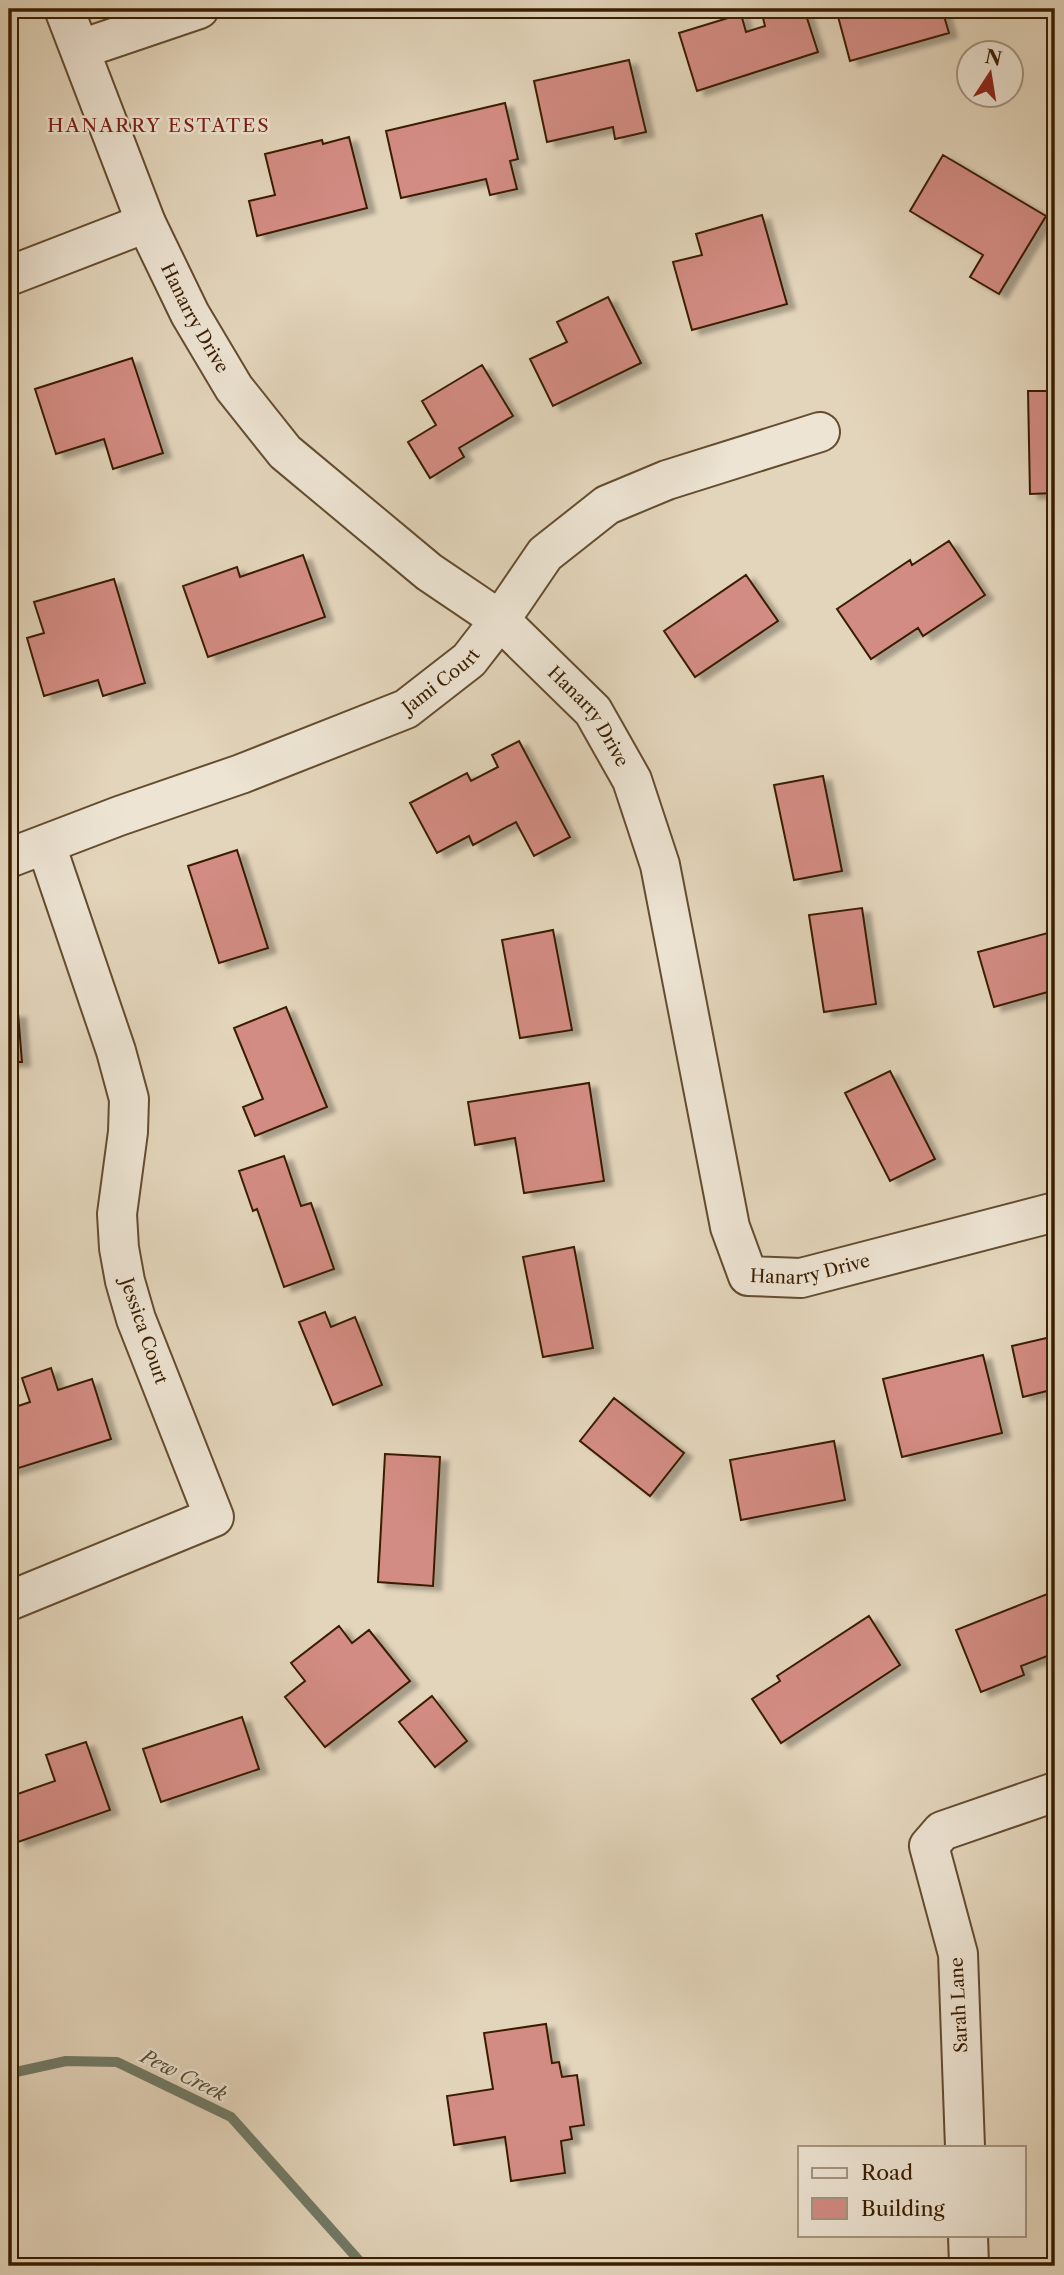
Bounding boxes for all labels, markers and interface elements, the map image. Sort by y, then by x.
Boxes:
north arrow [956,38,1026,108]
text: N [983,45,1004,71]
district label: HANARRY ESTATES [47,114,271,137]
street label: Hanarry Drive [156,260,234,377]
street label: Jami Court [396,644,485,720]
street label: Hanarry Drive [543,662,633,771]
street label: Hanarry Drive [750,1250,872,1289]
street label: Jessica Court [115,1272,173,1388]
street label: Sarah Lane [946,1957,972,2053]
water label: Pew Creek [136,2044,230,2106]
legend [798,2146,1026,2236]
text: Road [861,2160,913,2185]
text: Building [861,2196,946,2221]

